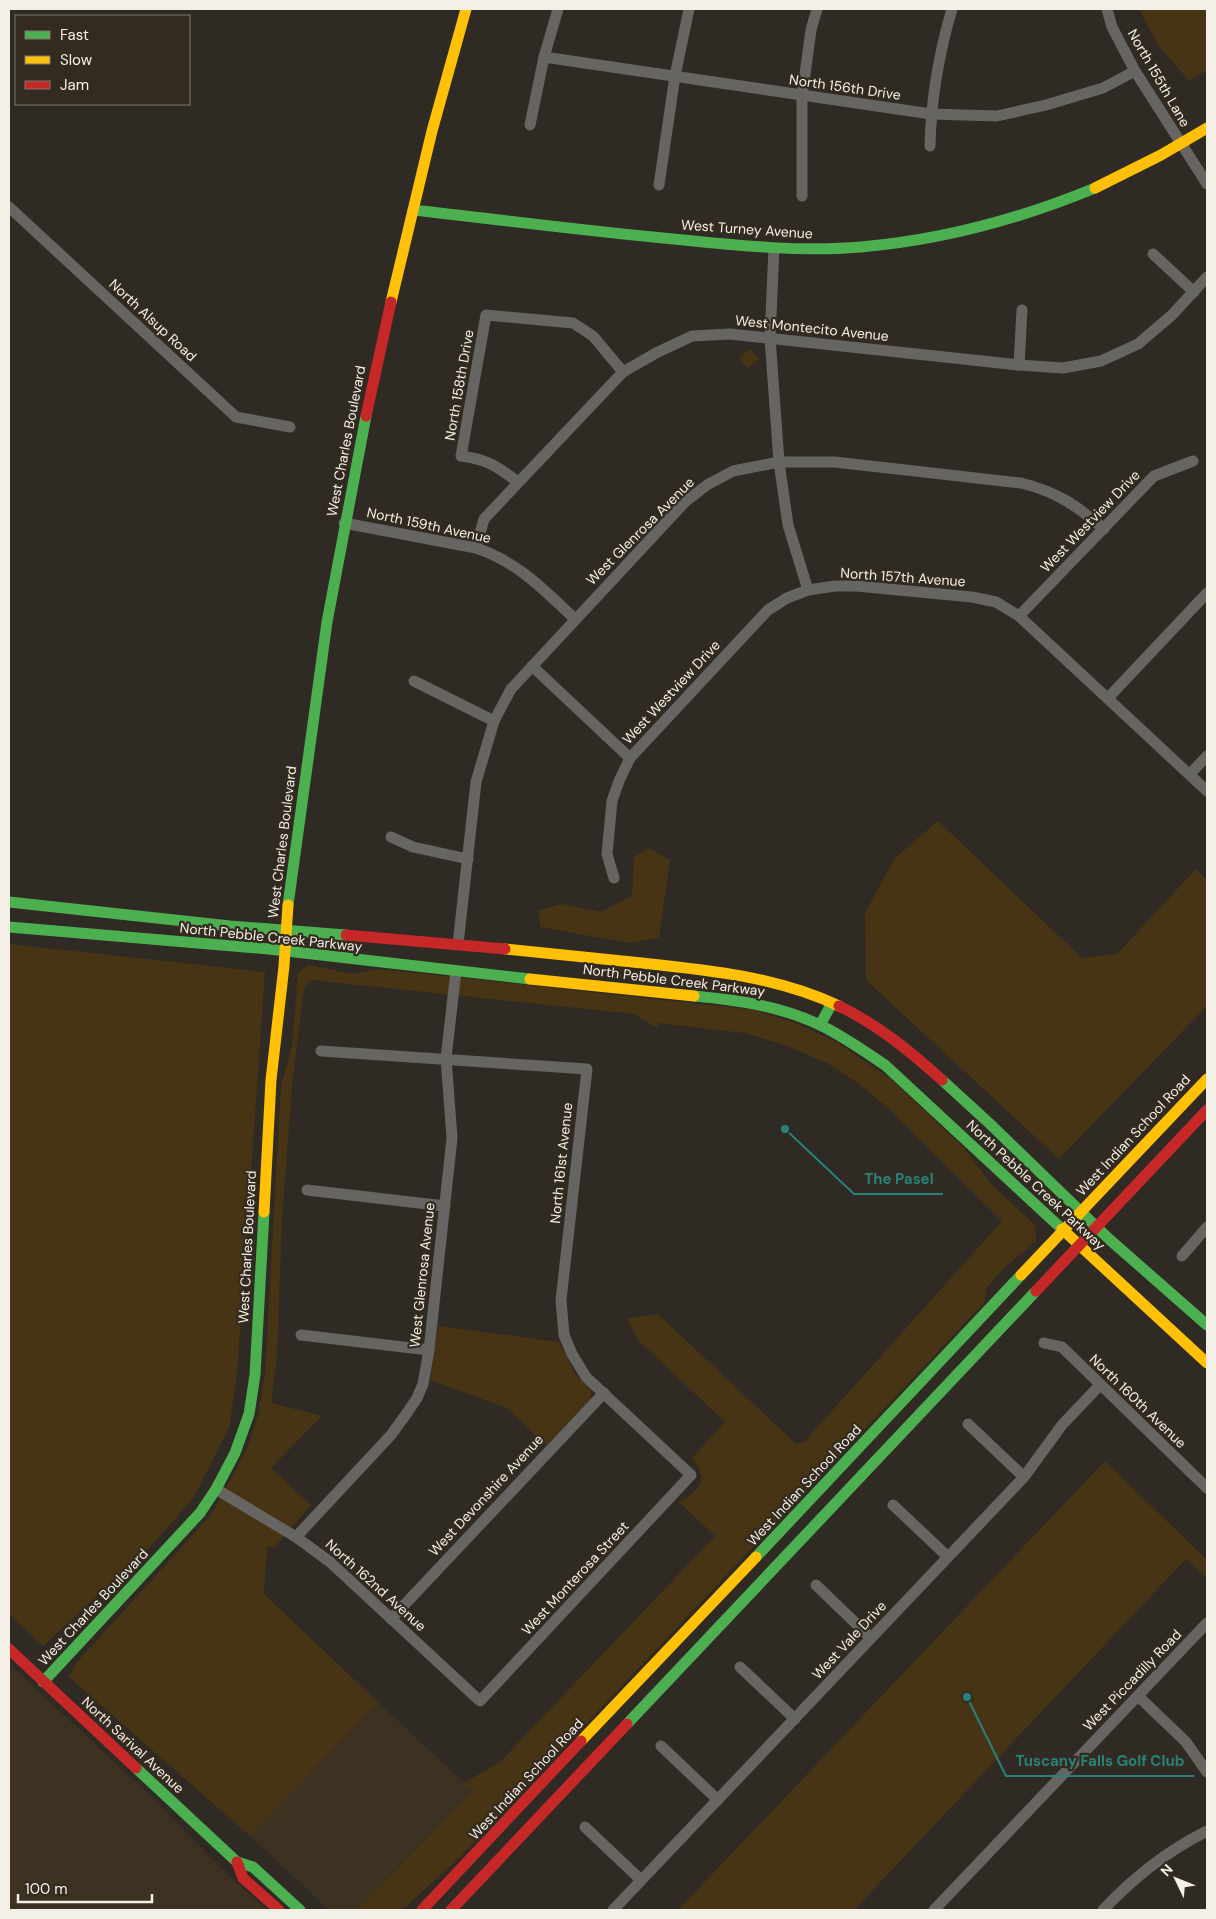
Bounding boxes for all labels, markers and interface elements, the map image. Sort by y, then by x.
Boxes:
legend [15,15,190,105]
text: Fast [60,25,89,45]
street label: North 155th Lane [1124,26,1194,130]
text: Slow [60,50,93,70]
street label: North 156th Drive [788,70,902,104]
text: Jam [60,75,89,95]
street label: West Turney Avenue [681,215,813,243]
street label: North Alsup Road [106,275,200,365]
street label: West Montecito Avenue [734,311,890,345]
street label: North 158th Drive [440,328,478,442]
street label: West Charles Boulevard [323,364,369,518]
street label: West Westview Drive [1036,466,1144,576]
street label: West Glenrosa Avenue [582,473,698,589]
street label: North 159th Avenue [365,503,493,547]
street label: North 157th Avenue [840,564,966,590]
street label: West Westview Drive [618,636,724,748]
street label: West Charles Boulevard [264,765,300,919]
street label: North Pebble Creek Parkway [179,918,363,956]
street label: North Pebble Creek Parkway [582,960,766,1000]
street label: West Indian School Road [1072,1070,1194,1200]
street label: North 161st Avenue [546,1102,576,1224]
street label: North Pebble Creek Parkway [963,1116,1109,1254]
callout: The Pasel [854,1164,943,1194]
text: The Pasel [864,1169,934,1189]
street label: West Charles Boulevard [234,1170,260,1324]
street label: West Glenrosa Avenue [405,1202,439,1348]
street label: North 160th Avenue [1086,1350,1190,1452]
street label: West Indian School Road [743,1420,865,1550]
street label: West Devonshire Avenue [425,1430,547,1560]
street label: West Monterosa Street [517,1517,633,1639]
street label: North 162nd Avenue [322,1535,430,1635]
street label: West Charles Boulevard [34,1545,152,1669]
street label: West Vale Drive [808,1597,890,1683]
street label: West Piccadilly Road [1079,1625,1185,1735]
street label: North Sarival Avenue [78,1693,188,1797]
street label: West Indian School Road [465,1714,587,1844]
callout: Tuscany Falls Golf Club [1006,1746,1194,1776]
text: Tuscany Falls Golf Club [1016,1751,1185,1771]
north arrow [1151,1854,1201,1904]
text: N [1156,1860,1177,1880]
scale bar [18,1872,151,1904]
text: 100 m [25,1879,68,1899]

